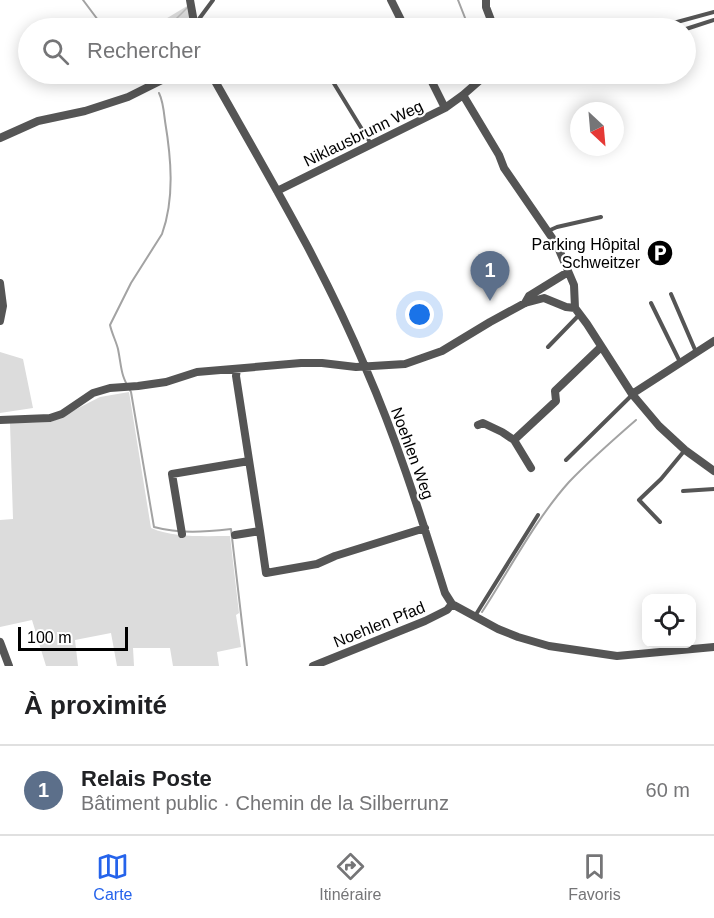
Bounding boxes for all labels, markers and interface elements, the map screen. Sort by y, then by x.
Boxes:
search box [18,18,696,84]
icon: search [39,35,72,68]
text: Rechercher [87,38,201,63]
street label: Niklausbrunn Weg [301,97,426,170]
north arrow [570,102,624,156]
place label: Parking Hôpital Schweitzer [532,236,641,271]
parking icon: Parking Hôpital Schweitzer [645,238,675,268]
pin: 1 [470,252,510,301]
your location [405,300,434,329]
street label: Noehlen Weg [388,405,437,501]
map controls [642,594,696,648]
button: locate [642,594,696,648]
street label: Noehlen Pfad [331,598,427,651]
scale bar [18,624,128,652]
text: 100 m [27,629,71,646]
text: À proximité [24,690,167,720]
text: Relais Poste [81,766,212,791]
text: 1 [38,779,49,801]
text: 60 m [646,779,690,801]
text: Bâtiment public · Chemin de la Silberrunz [81,792,449,814]
tab: Carte [93,850,132,904]
tab: Itinéraire [319,850,381,904]
tab: Favoris [568,850,621,904]

